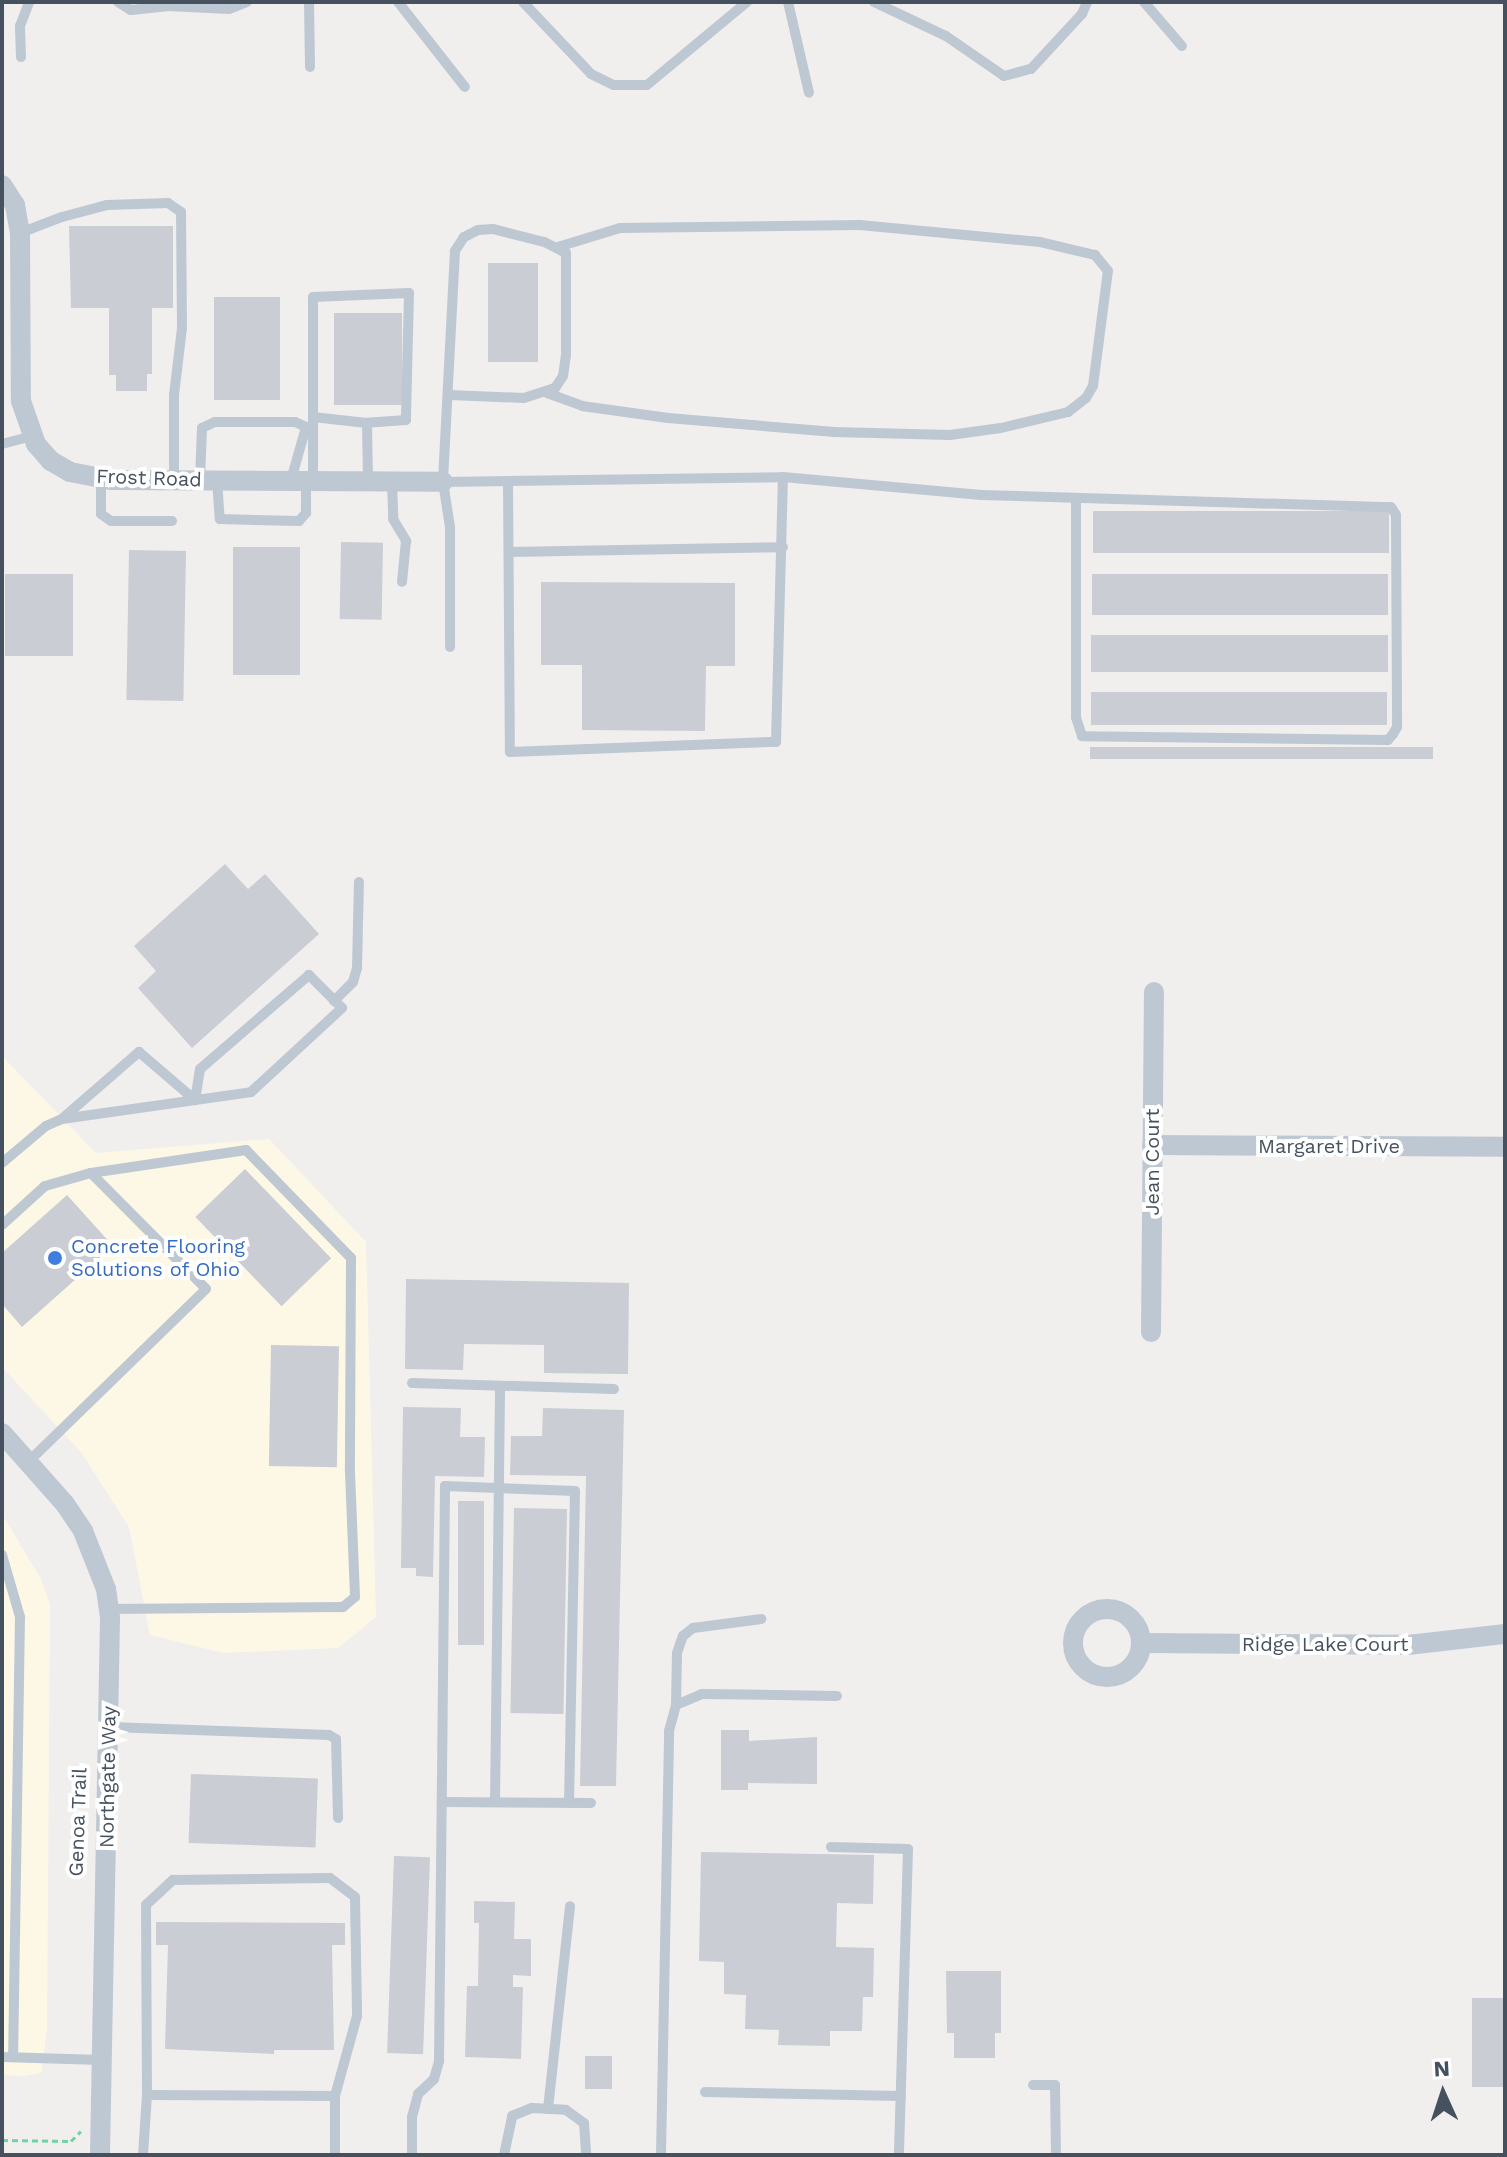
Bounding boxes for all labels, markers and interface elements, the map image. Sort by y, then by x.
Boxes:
street label: Frost Road [96,464,202,492]
street label: Jean Court [1140,1108,1164,1216]
street label: Margaret Drive [1258,1134,1400,1158]
place label: Concrete Flooring Solutions of Ohio [71,1234,245,1281]
marker: Concrete Flooring Solutions of Ohio [46,1249,64,1267]
street label: Ridge Lake Court [1242,1632,1408,1656]
street label: Northgate Way [95,1705,121,1849]
street label: Genoa Trail [64,1767,92,1877]
north arrow [1403,2053,1483,2133]
text: N [1433,2056,1451,2081]

